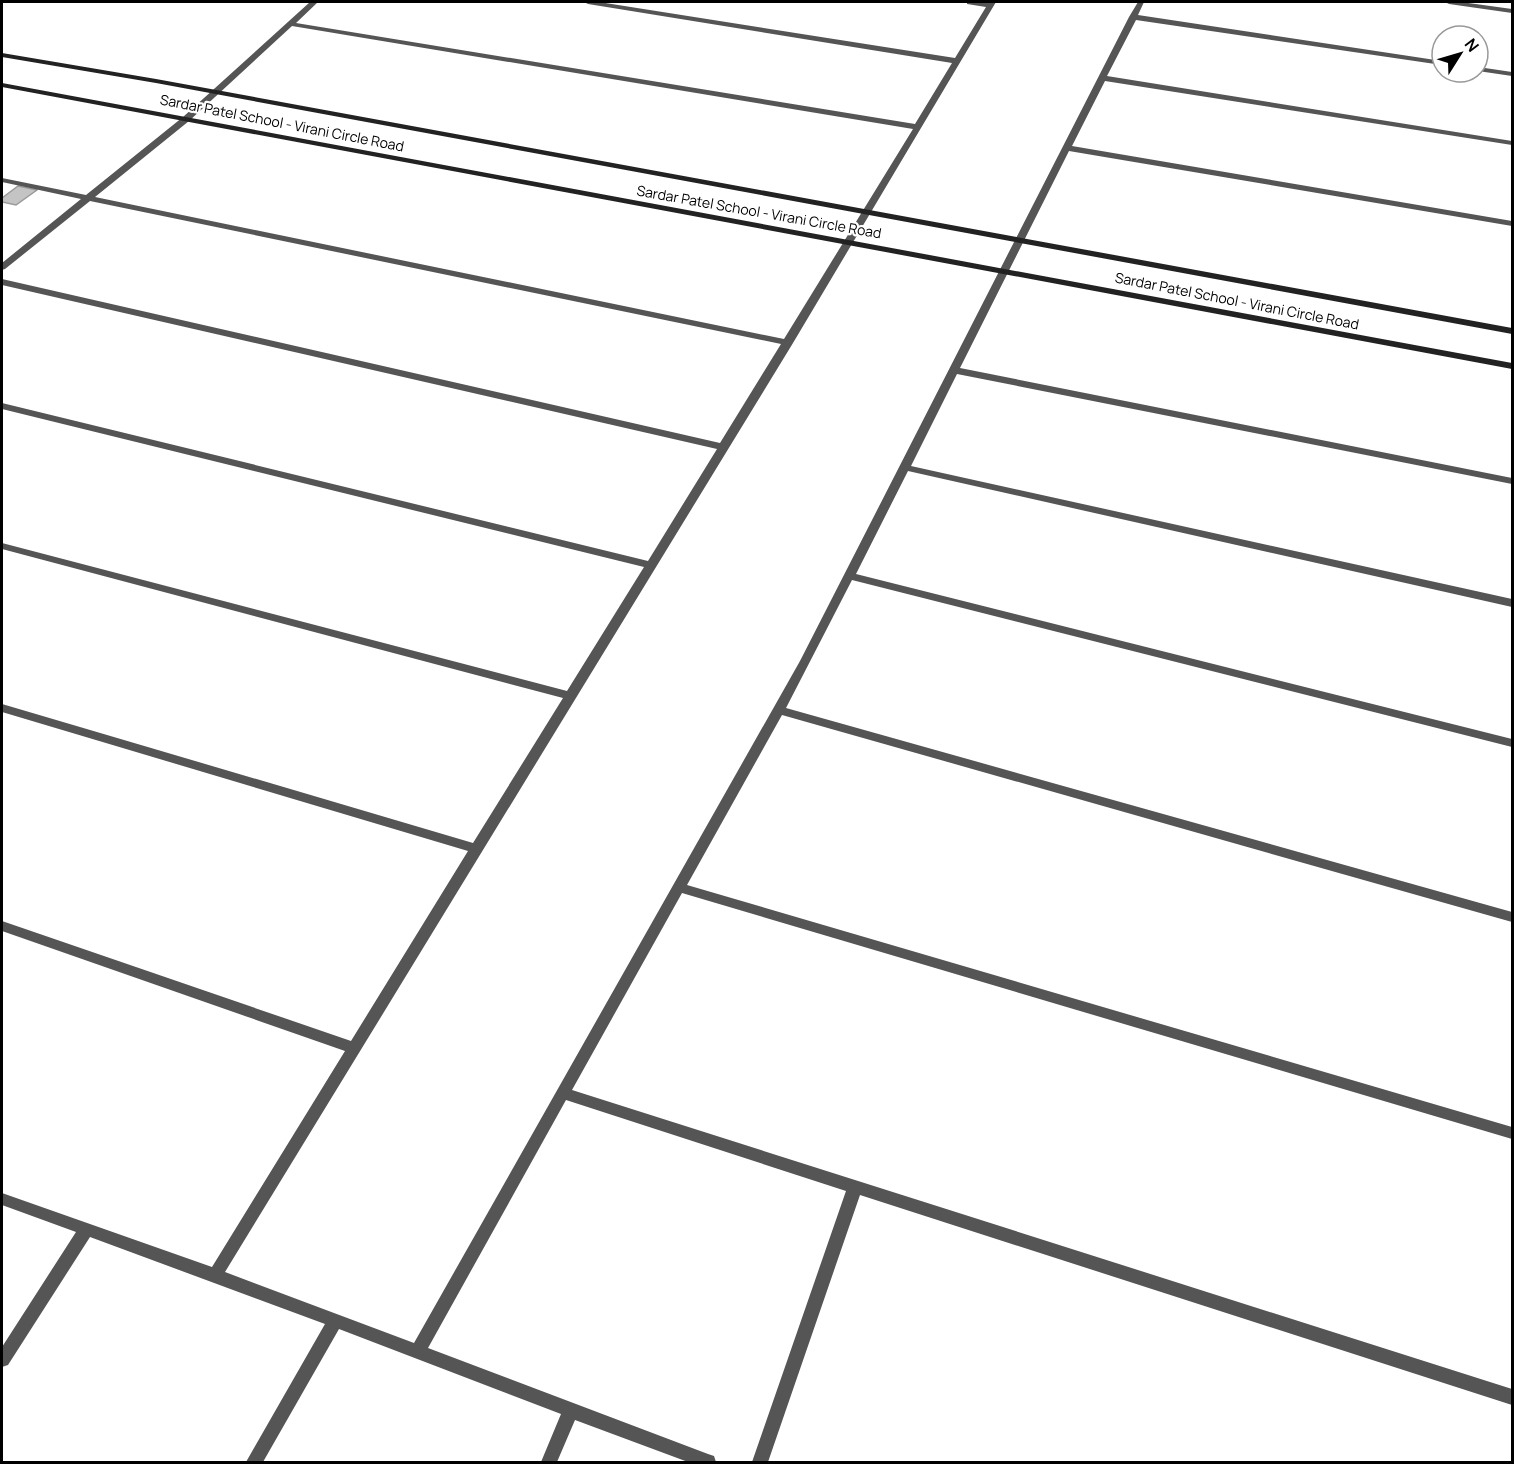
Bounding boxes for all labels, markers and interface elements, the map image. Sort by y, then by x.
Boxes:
north arrow [1430,24,1490,84]
text: N [1460,34,1484,56]
street label: Sardar Patel School - Virani Circle Road [158,89,406,156]
street label: Sardar Patel School - Virani Circle Road [635,181,883,242]
street label: Sardar Patel School - Virani Circle Road [1113,267,1361,334]

